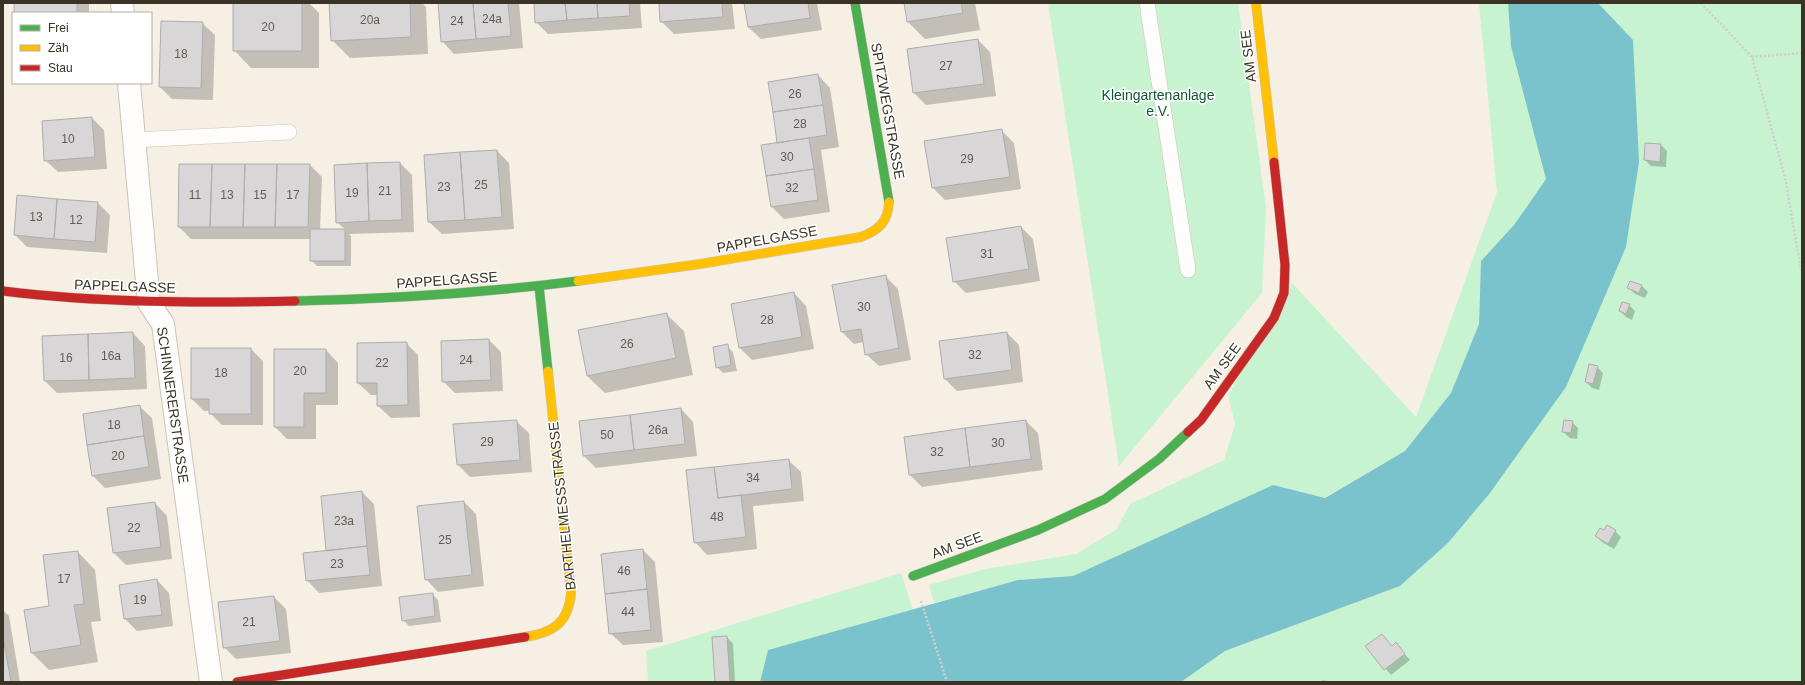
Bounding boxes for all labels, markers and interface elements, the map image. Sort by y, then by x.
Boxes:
legend [12,12,152,84]
house number: 24a [482,12,502,26]
house number: 20a [360,13,380,27]
house number: 24 [450,14,464,28]
house number: 20 [261,20,275,34]
text: Frei [48,21,69,35]
street label: AM SEE [1237,29,1259,83]
text: Zäh [48,41,69,55]
street label: SPITZWEGSTRASSE [868,41,908,181]
house number: 18 [174,47,188,61]
house number: 27 [939,59,953,73]
text: Stau [48,61,73,75]
house number: 26 [788,87,802,101]
park label: Kleingartenanlage e.V. [1102,87,1215,119]
house number: 28 [793,117,807,131]
house number: 10 [61,132,75,146]
house number: 30 [780,150,794,164]
house number: 29 [960,152,974,166]
house number: 25 [474,178,488,192]
house number: 23 [437,180,451,194]
house number: 32 [785,181,799,195]
house number: 21 [378,184,392,198]
house number: 19 [345,186,359,200]
house number: 11 [189,188,202,202]
house number: 13 [220,188,234,202]
house number: 15 [253,188,267,202]
house number: 17 [286,188,300,202]
house number: 13 [29,210,43,224]
house number: 12 [69,213,83,227]
street label: PAPPELGASSE [716,222,818,256]
house number: 31 [980,247,994,261]
street label: PAPPELGASSE [396,268,498,292]
street label: PAPPELGASSE [74,276,176,296]
house number: 30 [857,300,871,314]
house number: 28 [760,313,774,327]
street label: SCHINNERERSTRASSE [154,326,192,484]
house number: 26 [620,337,634,351]
street label: AM SEE [1200,340,1244,392]
house number: 32 [968,348,982,362]
house number: 16a [101,349,121,363]
house number: 16 [59,351,73,365]
house number: 24 [459,353,473,367]
house number: 22 [375,356,389,370]
house number: 20 [293,364,307,378]
house number: 18 [214,366,228,380]
house number: 18 [107,418,121,432]
street label: BARTHELMESSSTRASSE [545,421,579,591]
house number: 26a [648,423,668,437]
house number: 50 [600,428,614,442]
house number: 29 [480,435,494,449]
house number: 30 [991,436,1005,450]
house number: 32 [930,445,944,459]
house number: 20 [111,449,125,463]
house number: 34 [746,471,760,485]
house number: 48 [710,510,724,524]
house number: 23a [334,514,354,528]
house number: 22 [127,521,141,535]
street label: AM SEE [929,528,985,562]
house number: 25 [438,533,452,547]
house number: 23 [330,557,344,571]
house number: 46 [617,564,631,578]
house number: 17 [57,572,71,586]
house number: 19 [133,593,147,607]
house number: 44 [621,605,635,619]
house number: 21 [242,615,256,629]

